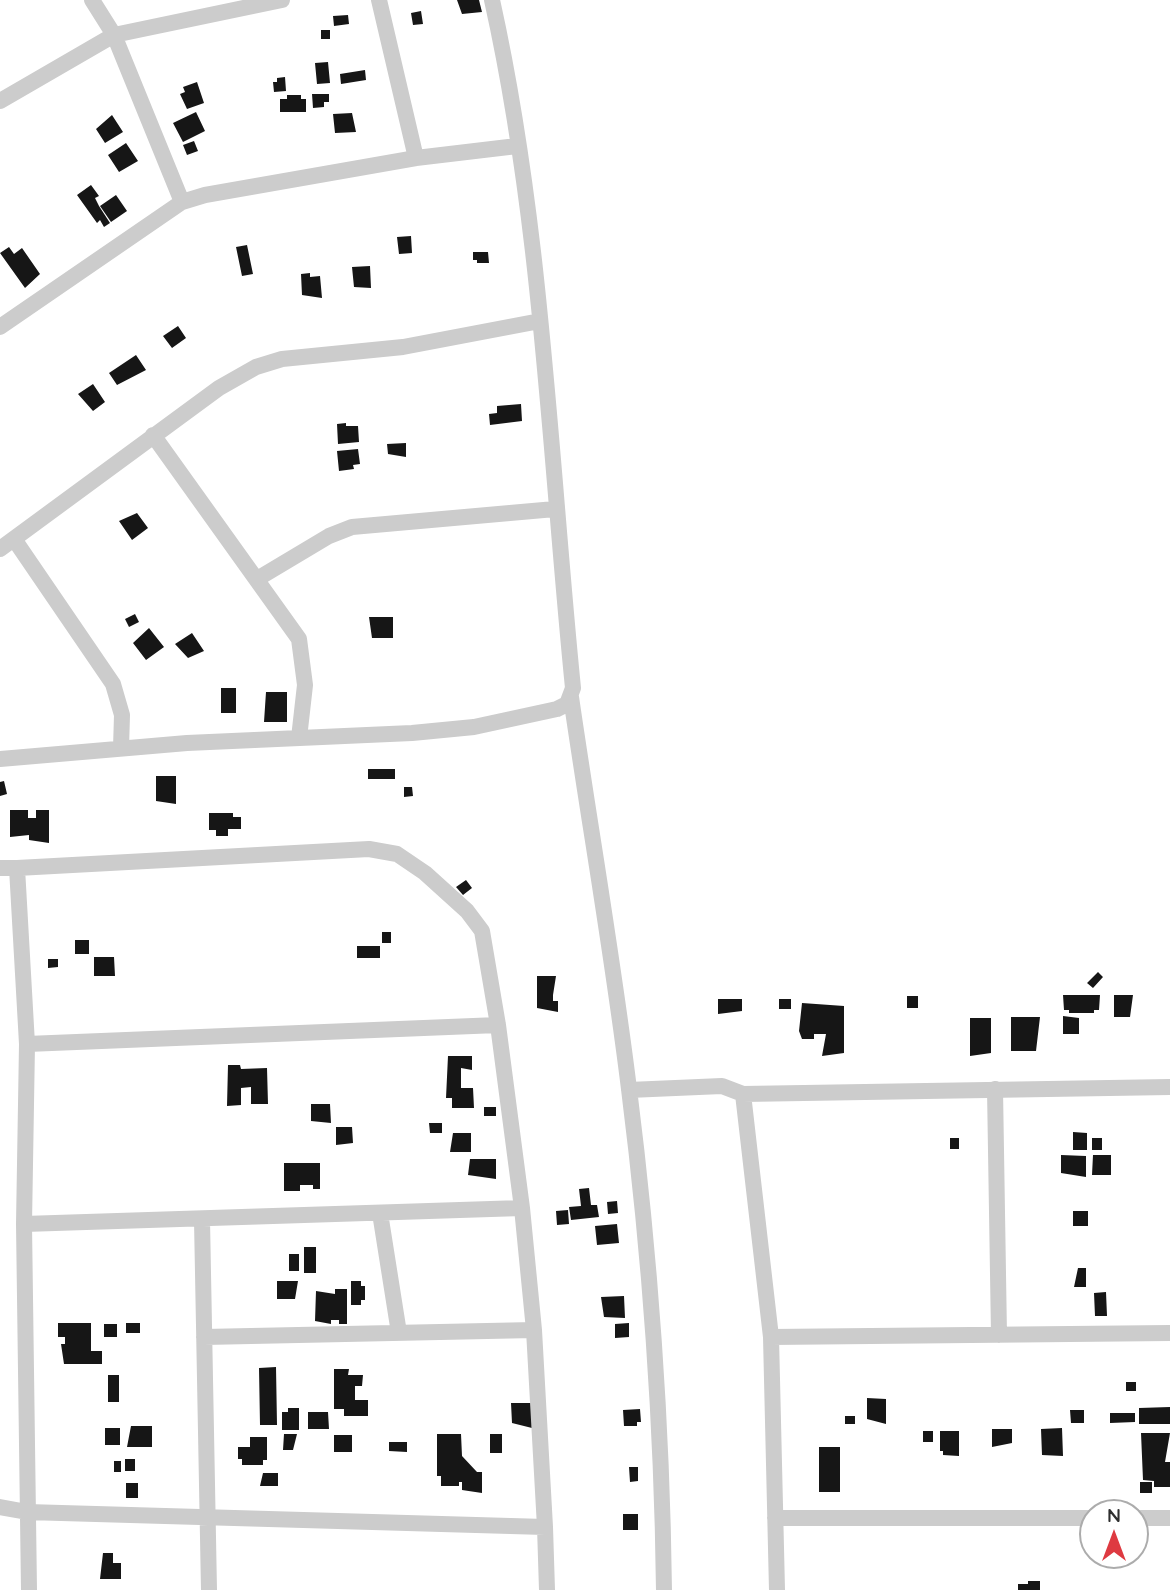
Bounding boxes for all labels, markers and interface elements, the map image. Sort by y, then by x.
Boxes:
north arrow [1079,1499,1149,1569]
text: N [1107,1503,1121,1527]

